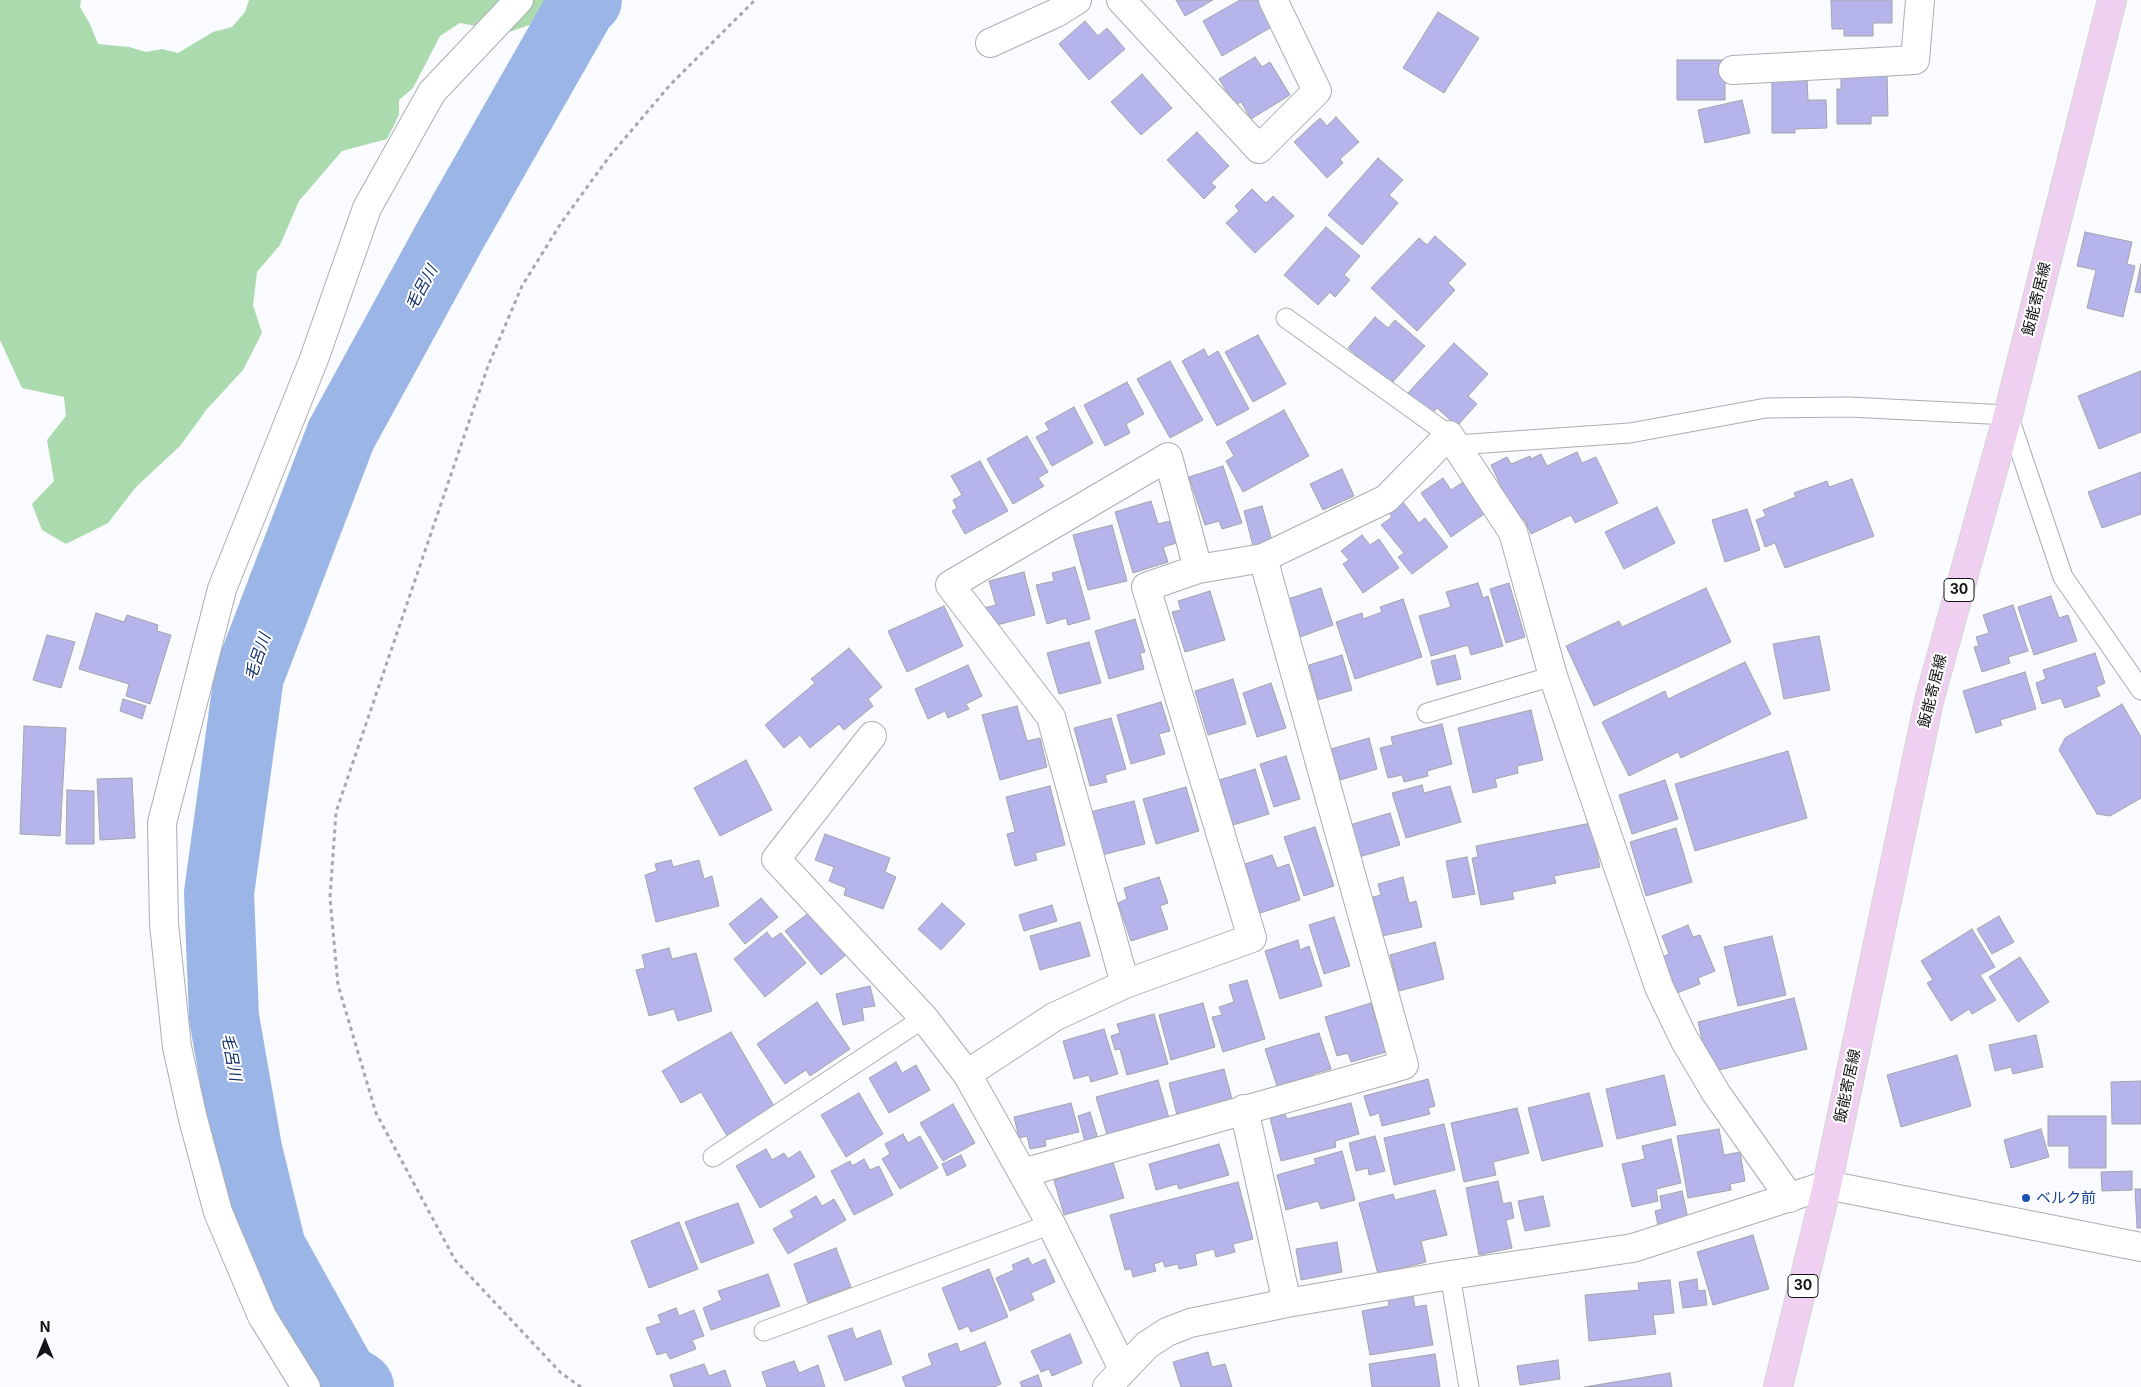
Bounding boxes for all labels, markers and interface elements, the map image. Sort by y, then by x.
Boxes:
street label: 飯能寄居線 [2019,260,2055,338]
water label: 毛呂川 [402,262,442,314]
road number: 30 [1944,578,1974,602]
water label: 毛呂川 [241,631,275,683]
street label: 飯能寄居線 [1915,652,1951,730]
water label: 毛呂川 [217,1032,245,1082]
street label: 飯能寄居線 [1831,1047,1865,1125]
place label: ベルク前 [2036,1189,2096,1207]
marker: ベルク前 [2020,1192,2032,1204]
road number: 30 [1788,1274,1818,1298]
north arrow [20,1317,70,1367]
text: N [40,1318,50,1335]

